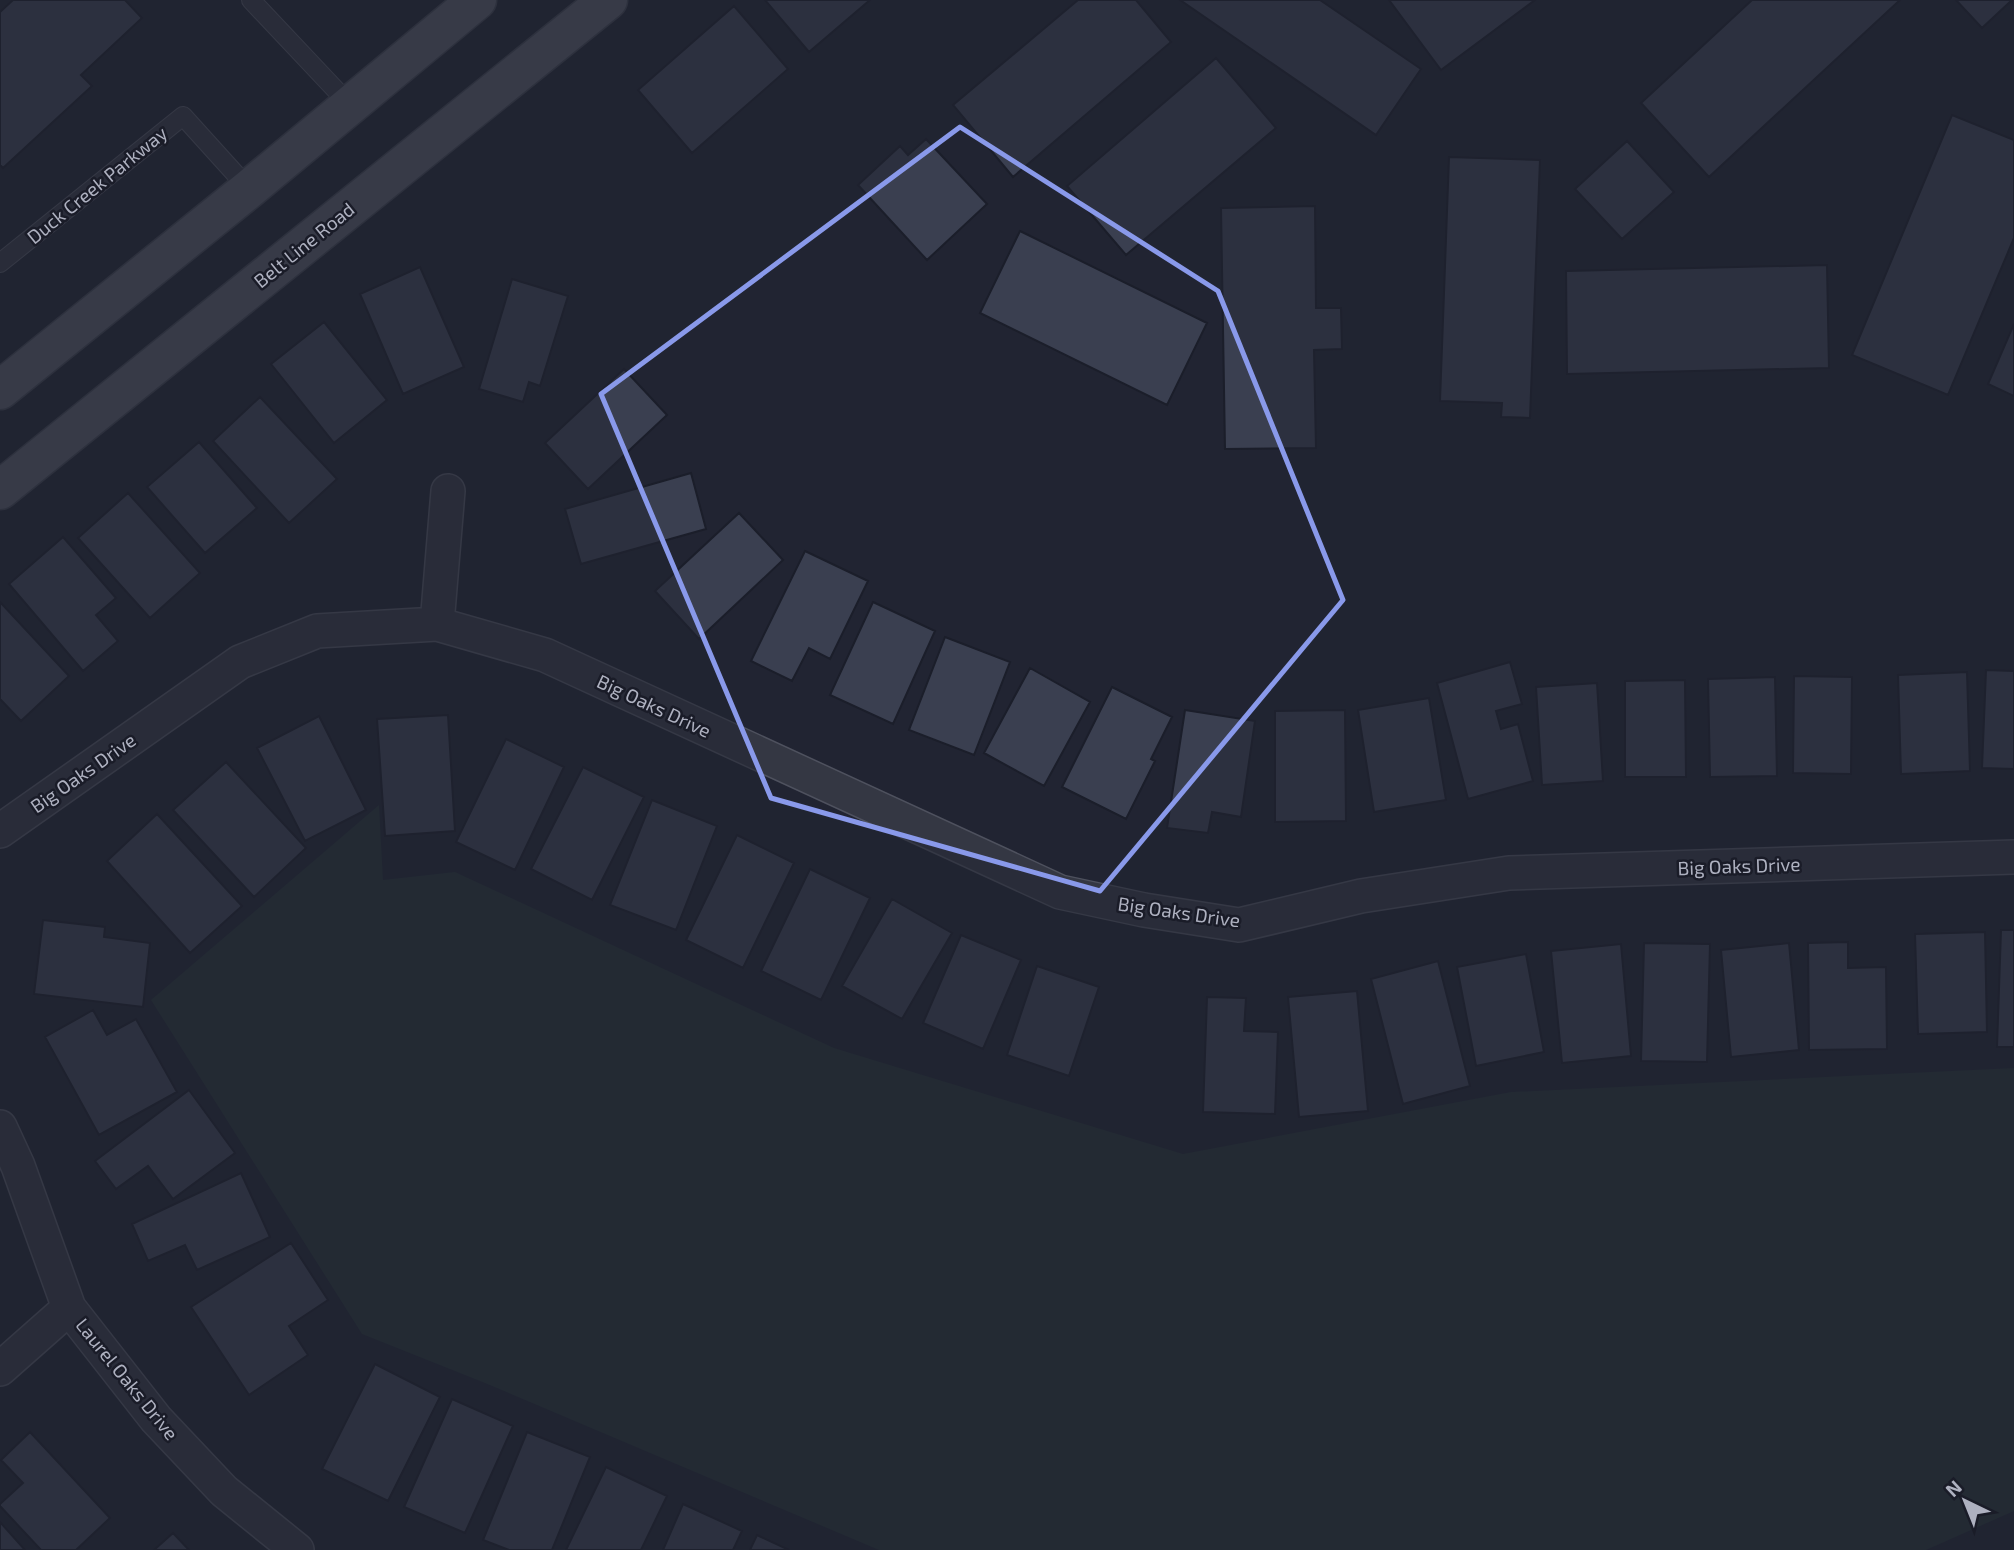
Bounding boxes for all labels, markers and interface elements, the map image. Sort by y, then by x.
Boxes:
street label: Duck Creek Parkway [22,121,171,248]
street label: Belt Line Road [249,197,359,292]
street label: Big Oaks Drive [594,669,715,742]
street label: Big Oaks Drive [26,728,140,817]
street label: Big Oaks Drive [1677,852,1801,879]
street label: Big Oaks Drive [1117,892,1242,931]
street label: Laurel Oaks Drive [71,1313,183,1444]
north arrow [1930,1466,2000,1536]
text: N [1940,1475,1966,1501]

